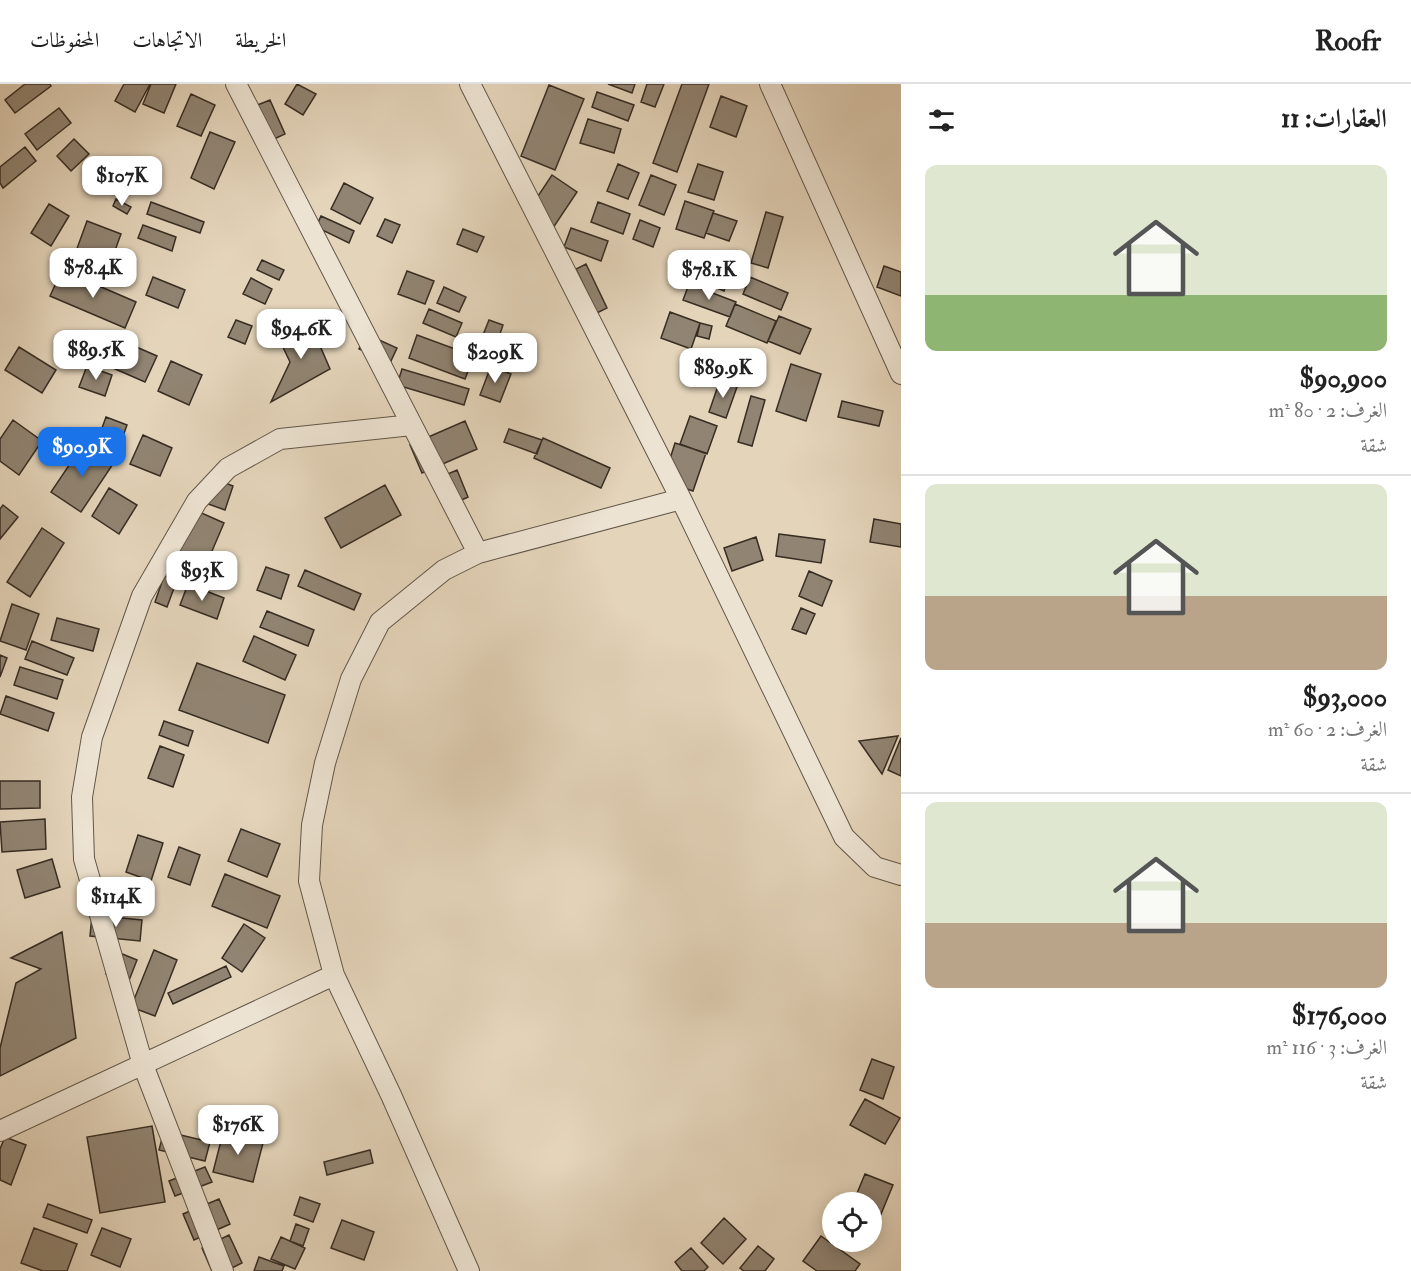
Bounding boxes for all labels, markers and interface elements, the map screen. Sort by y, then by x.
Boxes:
text: Roofr [1315,24,1381,59]
text: المحفوظات [30,27,99,54]
text: الاتجاهات [132,27,202,54]
text: الخريطة [235,27,286,54]
text: العقارات: 11 [1281,103,1387,135]
icon: filters [925,104,958,137]
pin: $107K [80,156,164,207]
text: $107K [96,163,148,188]
icon: home [1102,204,1210,312]
pin: $78.4K [44,248,142,299]
pin: $78.1K [660,250,758,301]
text: $78.4K [64,255,122,280]
text: $78.1K [682,257,736,282]
pin: $94.6K [252,309,350,360]
text: $94.6K [271,316,331,341]
pin: $89.5K [47,330,145,381]
pin: $209K [453,333,537,384]
text: $89.5K [67,337,125,362]
text: $209K [467,340,523,365]
pin: $89.9K [674,348,772,399]
text: $89.9K [693,355,753,380]
text: $90,900 [1299,363,1387,395]
text: الغرف: 2 · 80 m² [1269,398,1387,423]
pin: $90.9K [33,427,131,478]
text: شقة [1361,433,1387,458]
text: $90.9K [52,434,112,459]
icon: home [1102,523,1210,631]
pin: $93K [166,551,238,602]
text: $93K [180,558,224,583]
text: $93,000 [1303,682,1387,714]
text: الغرف: 2 · 60 m² [1268,717,1387,742]
text: شقة [1361,752,1387,777]
icon: home [1102,841,1210,949]
pin: $114K [74,877,158,928]
text: $114K [91,884,141,909]
text: $176,000 [1292,1000,1387,1032]
text: الغرف: 3 · 116 m² [1266,1035,1387,1060]
text: شقة [1361,1070,1387,1095]
pin: $176K [196,1105,280,1156]
text: $176K [212,1112,264,1137]
map controls [822,1192,882,1252]
button: locate [822,1192,882,1252]

